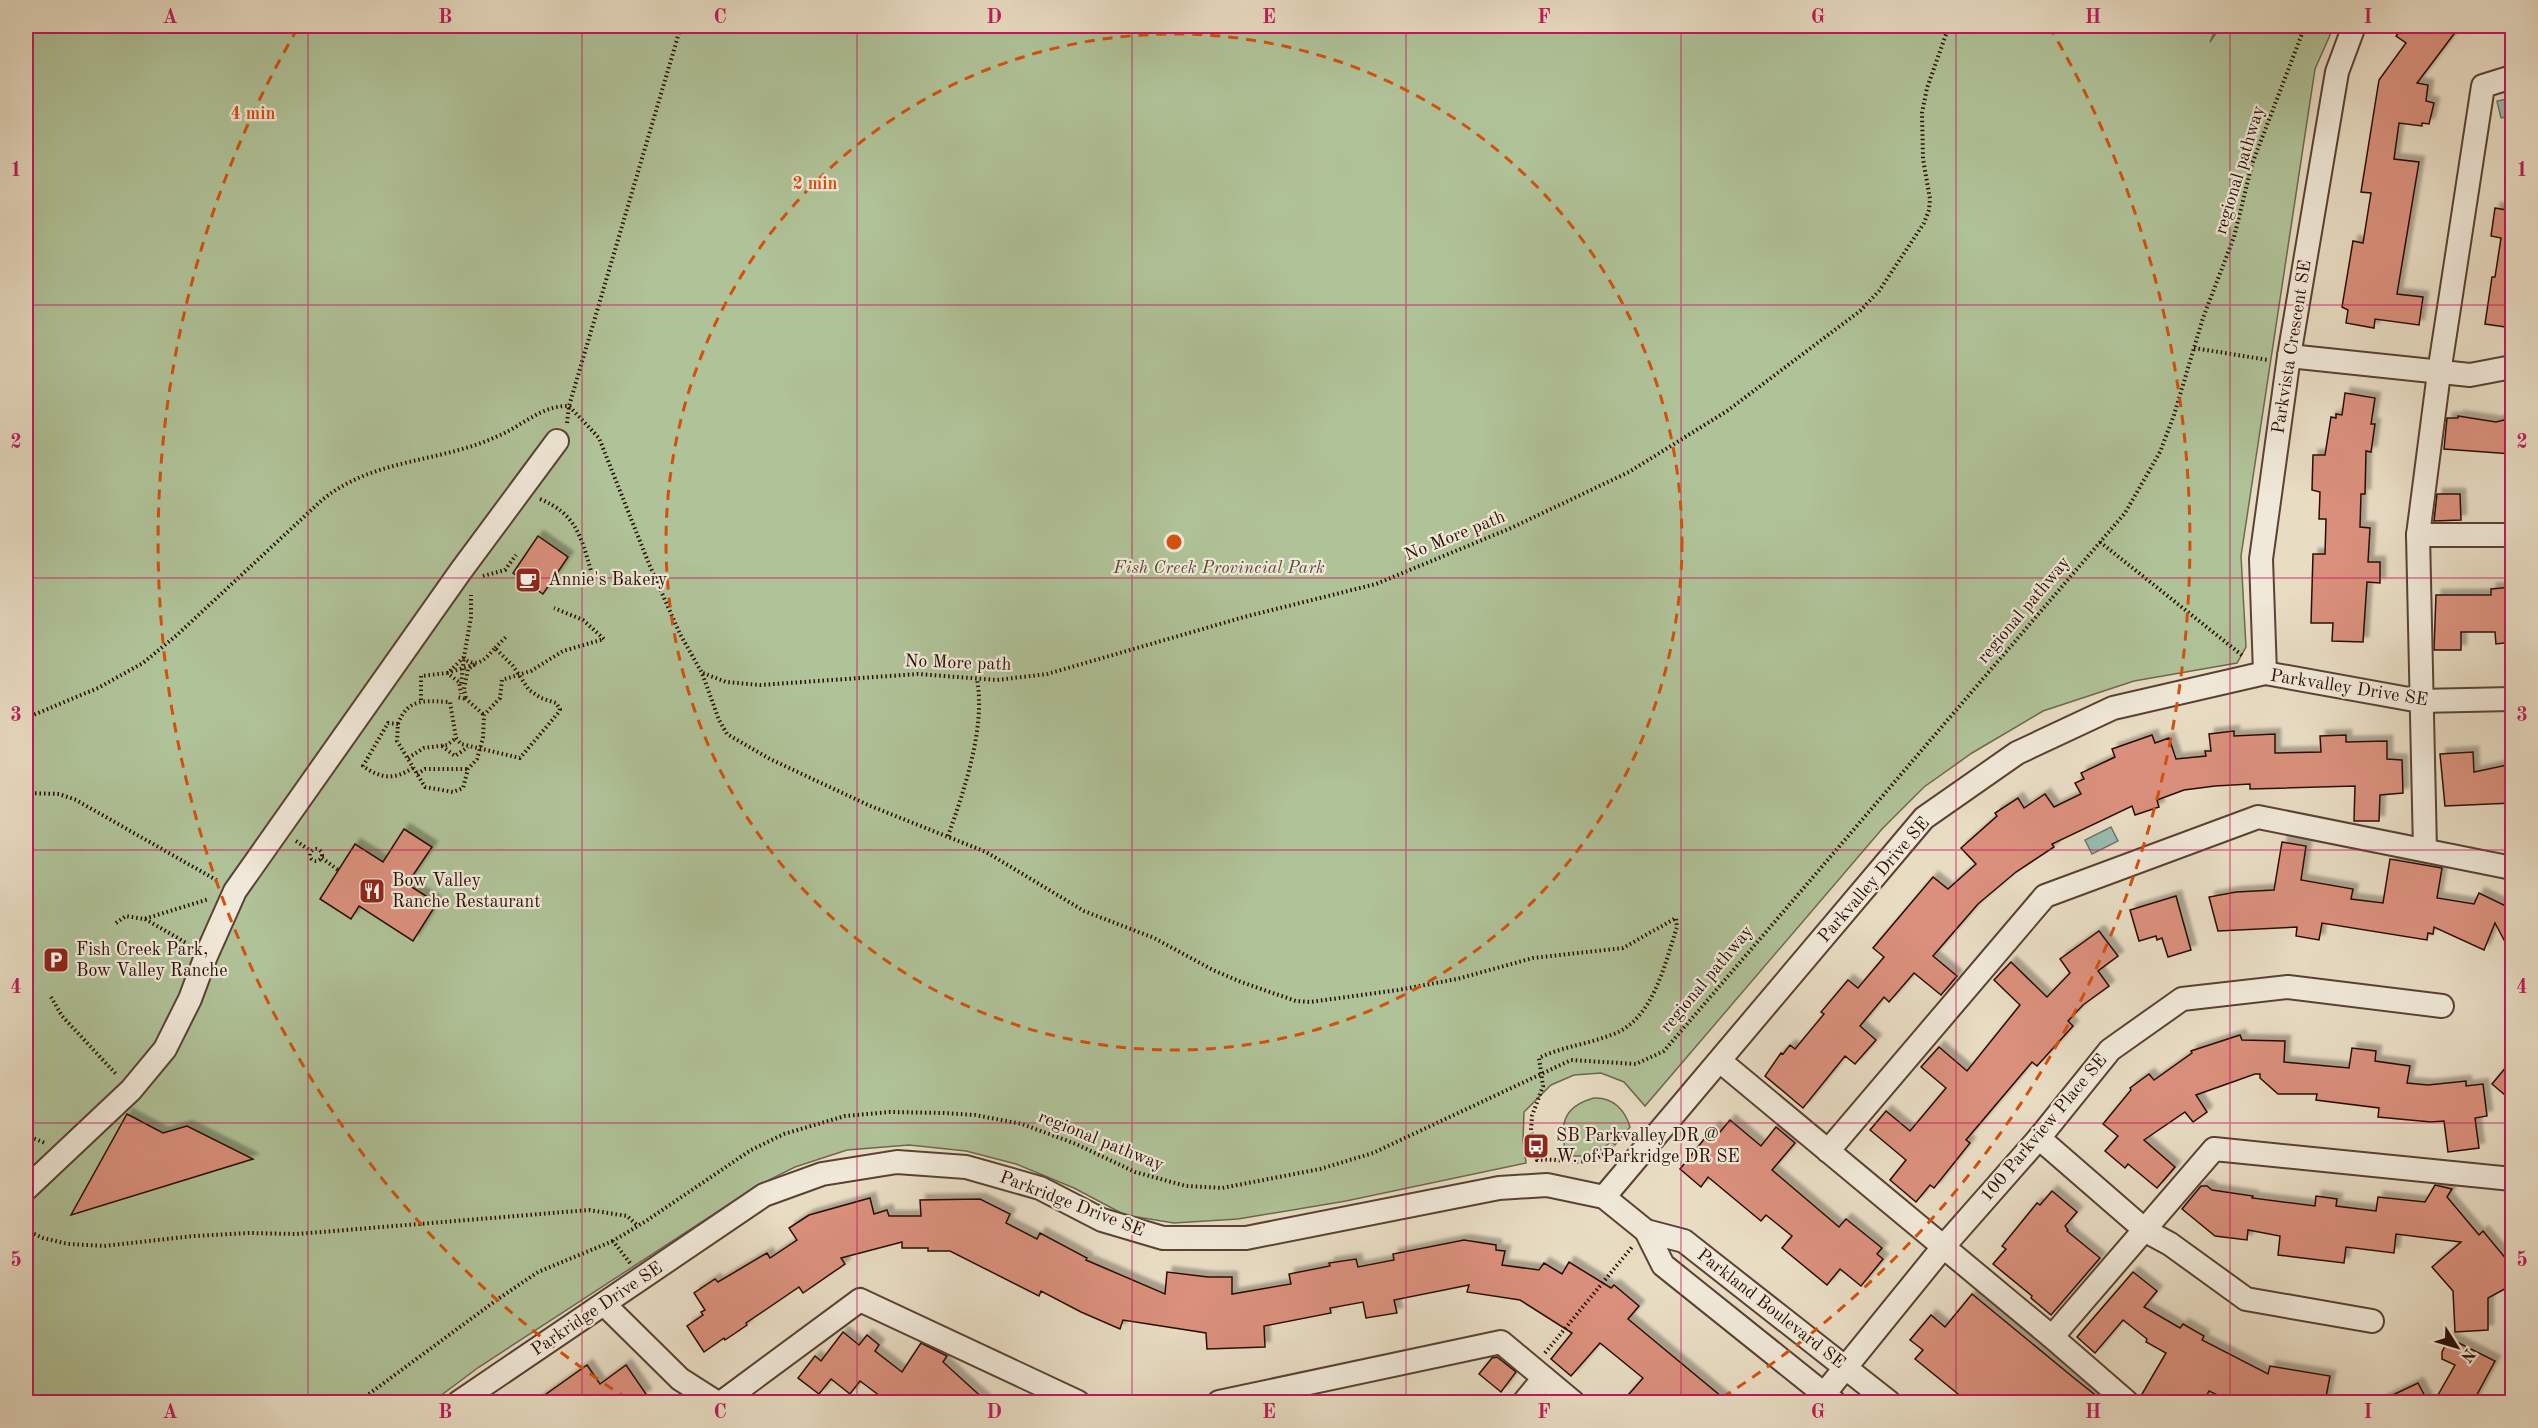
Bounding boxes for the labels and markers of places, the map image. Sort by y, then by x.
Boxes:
centre of rings [1164,532,1184,552]
cafe icon: Annie's Bakery [513,565,543,595]
place label: Annie's Bakery [548,571,668,589]
place label: Bow Valley Ranche Restaurant [392,872,541,911]
restaurant icon: Bow Valley Ranche Restaurant [357,876,387,906]
place label: Fish Creek Park, Bow Valley Ranche [76,941,227,980]
parking icon: Fish Creek Park, Bow Valley Ranche [41,945,71,975]
place label: SB Parkvalley DR @ W. of Parkridge DR SE [1556,1127,1740,1166]
bus stop icon: SB Parkvalley DR @ W. of Parkridge DR SE [1521,1131,1551,1161]

